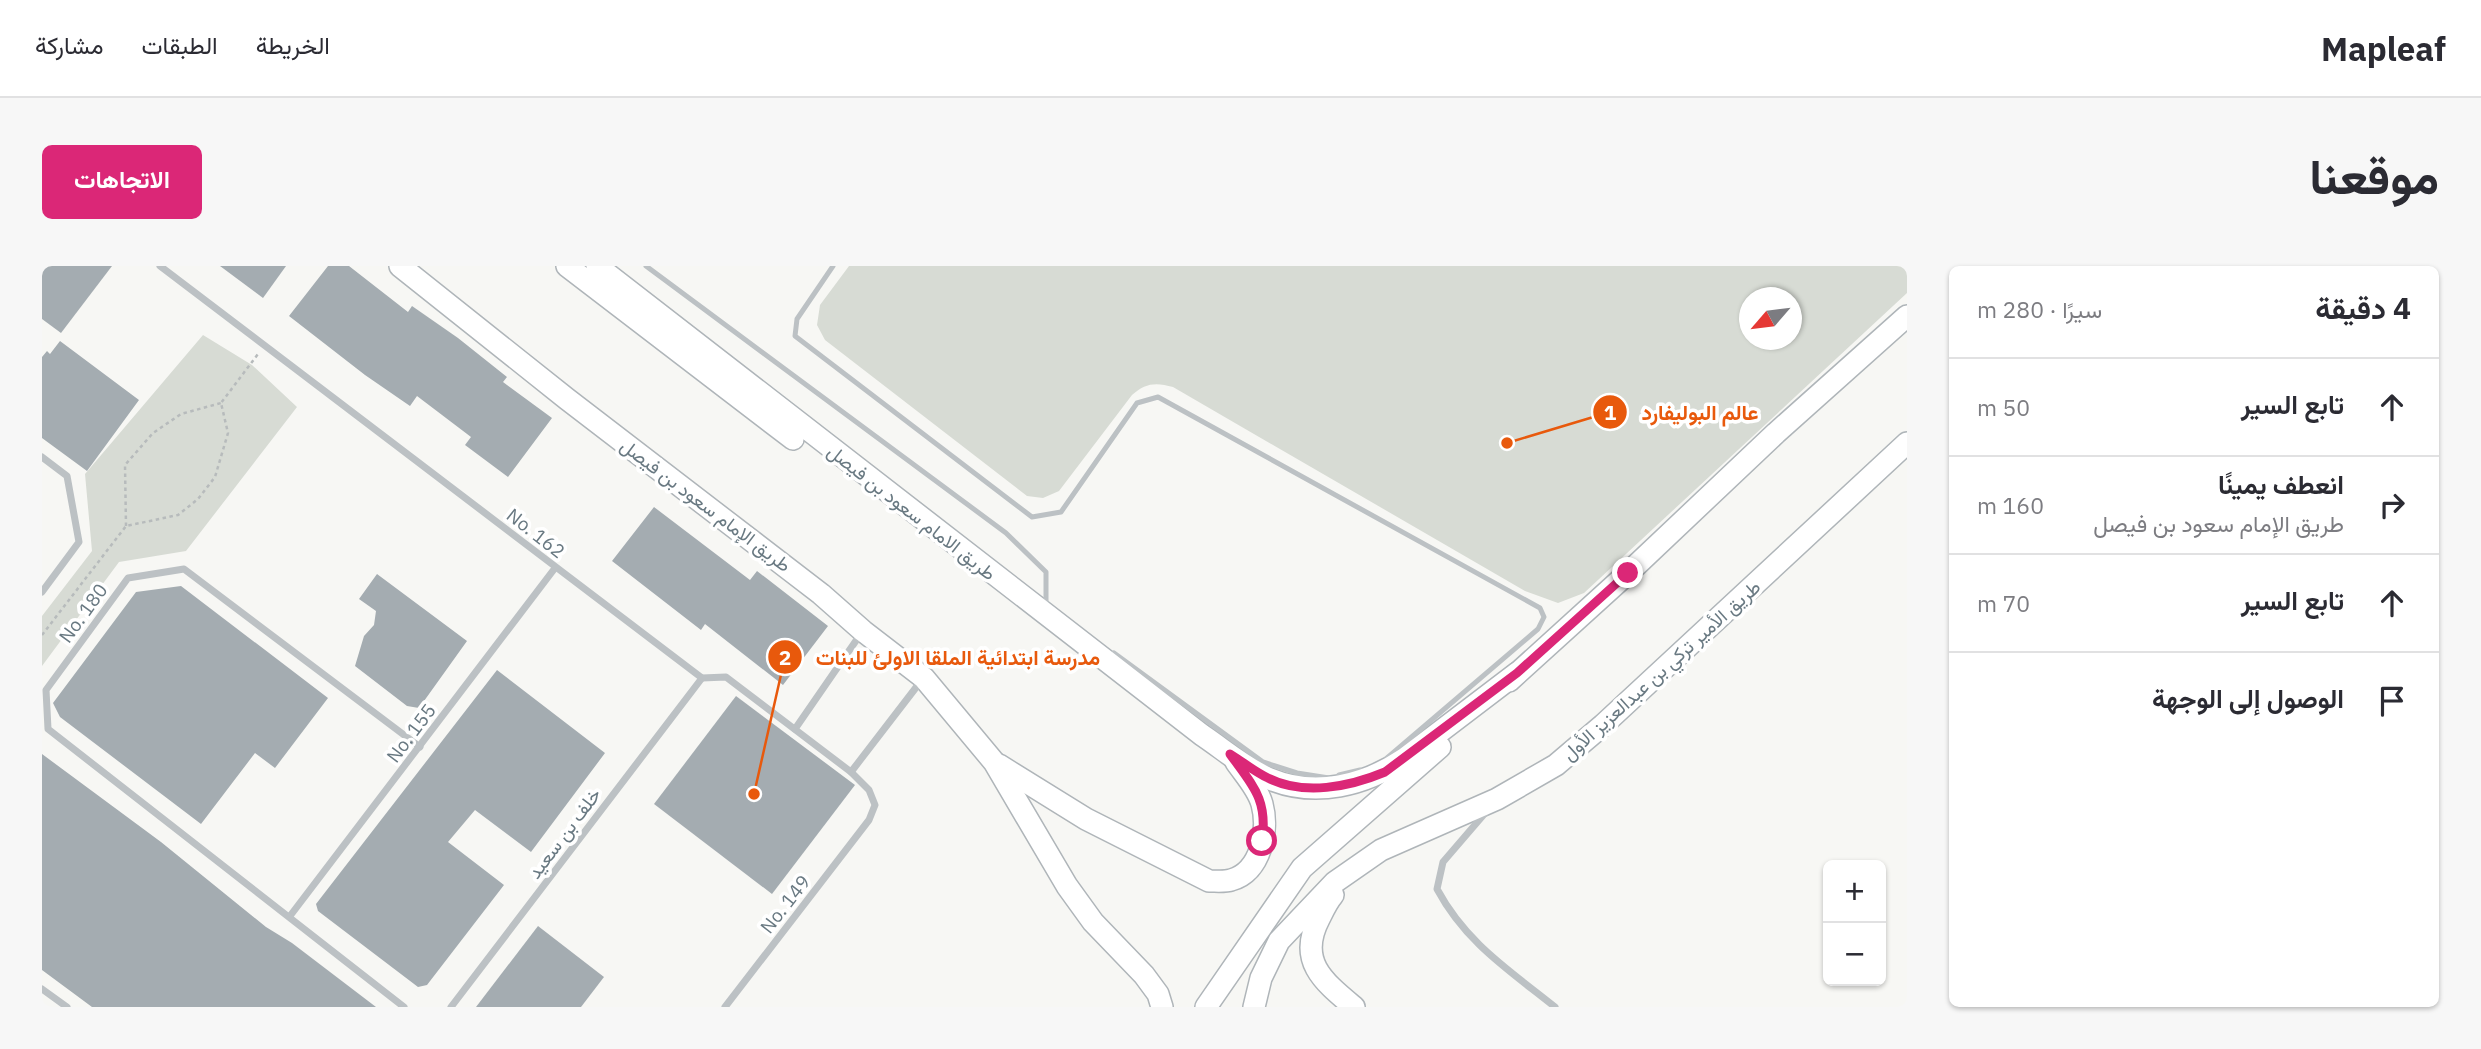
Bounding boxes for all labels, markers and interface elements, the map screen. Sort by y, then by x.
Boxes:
text: Mapleaf [2321,27,2446,70]
text: مشاركة [35,29,103,61]
text: الطبقات [141,29,218,61]
text: الخريطة [256,29,330,61]
text: موقعنا [2309,144,2439,207]
button: الاتجاهات [42,145,202,219]
north arrow [1739,287,1802,350]
text: 4 دقيقة [2315,288,2411,327]
text: سيرًا · 280 m [1977,294,2102,324]
text: تابع السير [2241,387,2344,421]
icon: ahead [2373,388,2411,426]
callout: عالم البوليفارد [1592,391,1772,433]
text: 50 m [1977,392,2030,422]
text: 1 [1604,398,1617,426]
text: عالم البوليفارد [1642,398,1758,427]
street label: طريق الإمام سعود بن فيصل [615,433,796,578]
street label: طريق الامام سعود بن فيصل [822,439,1001,586]
text: انعطف يمينًا [2218,467,2344,501]
icon: right [2373,486,2411,524]
text: 160 m [1977,490,2044,520]
street label: No. 162 [502,503,570,563]
text: طريق الإمام سعود بن فيصل [2093,508,2344,538]
route end [1612,557,1643,588]
street label: طريق الأمير تركي بن عبدالعزيز الأول [1557,574,1768,768]
street label: No. 180 [53,579,113,647]
text: تابع السير [2241,583,2344,617]
icon: ahead [2373,584,2411,622]
text: 70 m [1977,588,2030,618]
callout: مدرسة ابتدائية الملقا الاولئ للبنات [767,636,1115,678]
text: 2 [779,643,791,671]
text: مدرسة ابتدائية الملقا الاولئ للبنات [816,643,1100,671]
text: الوصول إلى الوجهة [2152,681,2344,715]
icon: arrive [2373,682,2411,720]
street label: No. 155 [381,699,441,767]
street label: خلف بن سعيد [522,783,606,883]
route start [1246,825,1277,856]
map controls [1823,860,1886,986]
button: + [1823,860,1886,923]
street label: No. 149 [755,870,815,938]
button: − [1823,923,1886,986]

